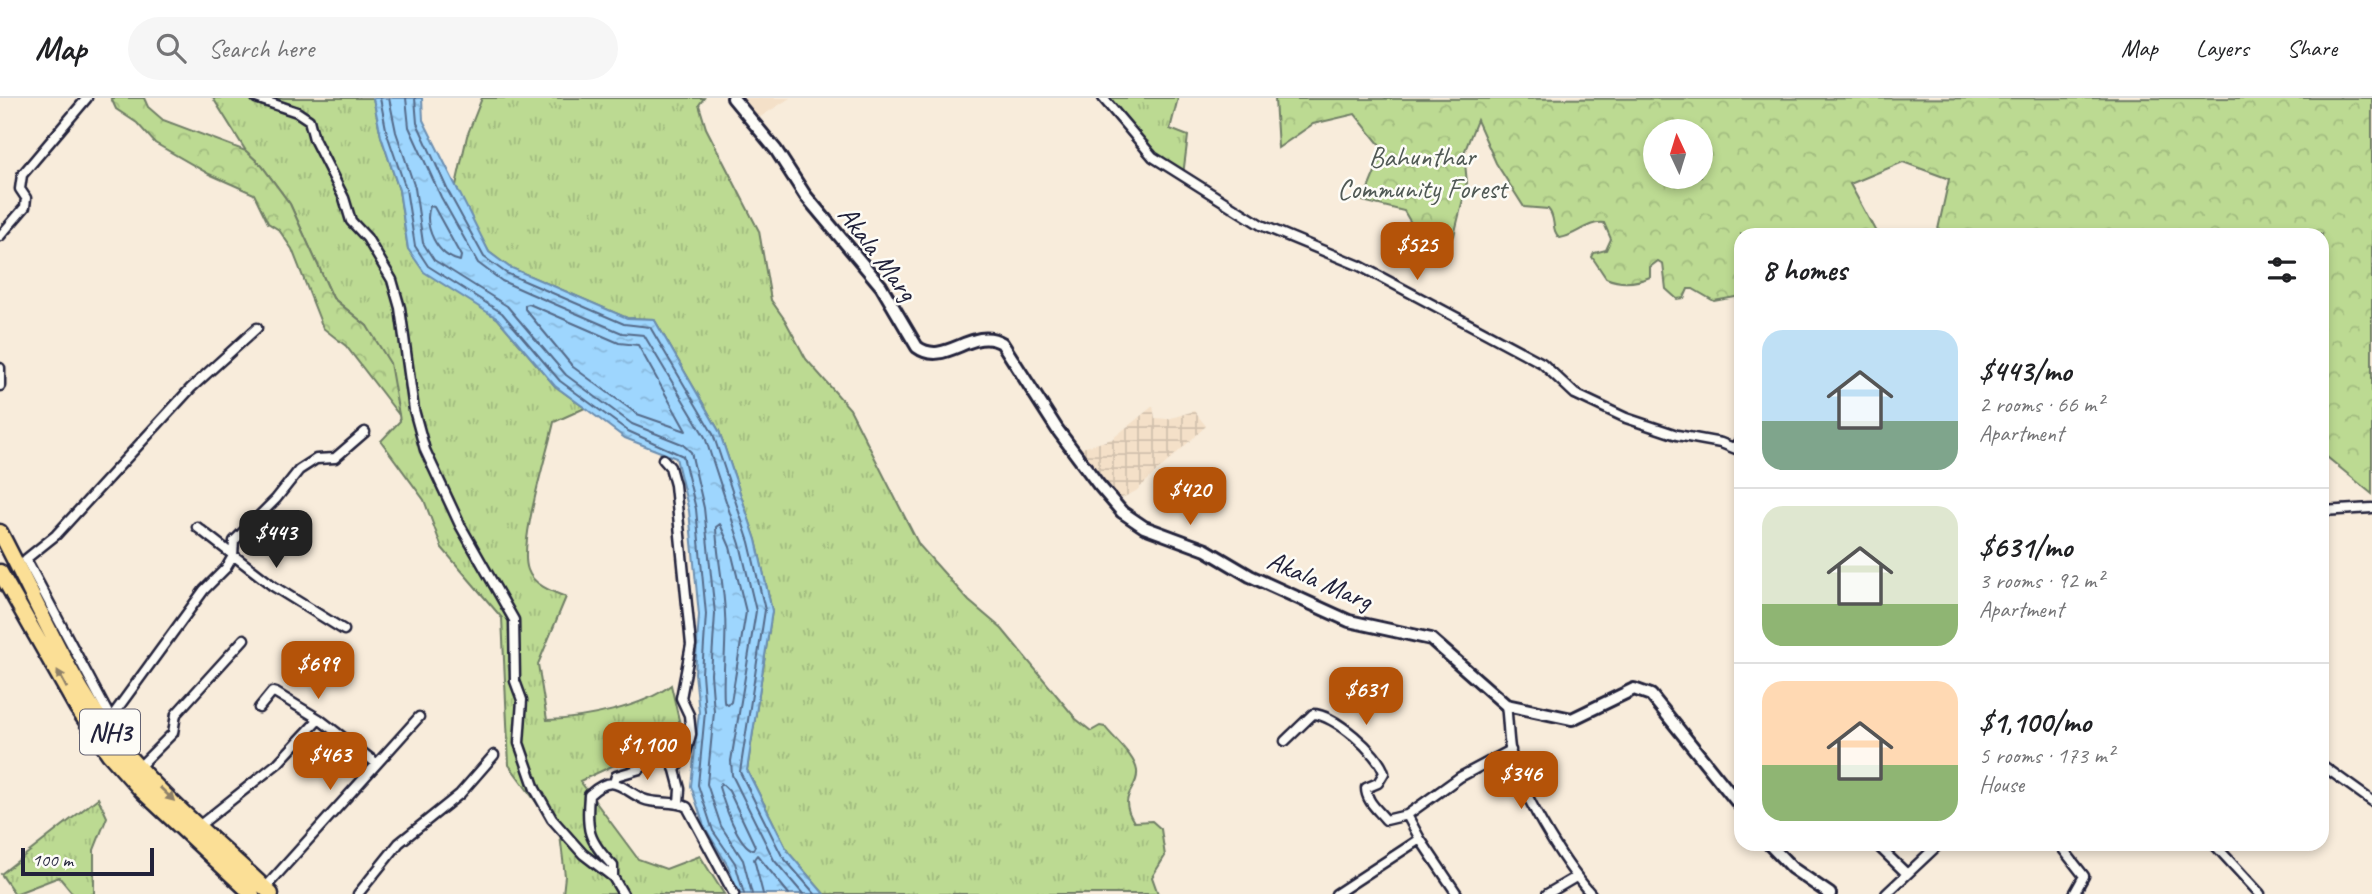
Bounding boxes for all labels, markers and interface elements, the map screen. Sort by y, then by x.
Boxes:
search box [128,17,618,80]
text: Map [35,27,86,69]
icon: search [152,29,190,67]
text: Search here [208,32,314,65]
text: Map [2121,33,2158,63]
text: Layers [2196,33,2249,63]
text: Share [2287,33,2337,63]
north arrow [1643,119,1713,189]
map controls [1643,119,1713,189]
park label: Bahunthar Community Forest [1337,139,1510,206]
street label: Akala Marg [831,198,926,309]
pin: $525 [1376,222,1458,282]
text: $525 [1397,230,1437,259]
text: 8 homes [1762,251,1847,289]
icon: filters [2263,251,2301,289]
text: $443/mo [1979,352,2071,390]
icon: home [1818,358,1902,442]
text: 2 rooms · 66 m² [1979,390,2103,419]
text: Apartment [1979,419,2064,448]
pin: $420 [1149,468,1231,527]
text: $420 [1169,475,1211,504]
pin: $443 [235,510,317,570]
text: $443 [255,518,297,547]
text: $631/mo [1979,528,2072,566]
icon: home [1818,534,1902,618]
street label: Akala Marg [1262,542,1379,618]
text: 3 rooms · 92 m² [1979,566,2103,595]
text: Apartment [1979,595,2064,624]
pin: $699 [277,642,359,701]
text: $699 [297,649,339,678]
pin: $631 [1325,668,1407,727]
one-way arrow [56,669,68,689]
text: $631 [1345,675,1387,704]
text: $1,100/mo [1979,703,2091,741]
icon: home [1818,709,1902,793]
road number: NH3 [80,710,140,754]
pin: $1,100 [590,722,704,782]
text: $1,100 [619,730,675,759]
pin: $463 [289,732,371,792]
text: $463 [309,740,351,769]
text: 5 rooms · 173 m² [1979,741,2114,770]
pin: $346 [1480,752,1562,811]
text: $346 [1500,759,1542,788]
text: House [1979,770,2024,799]
one-way arrow [158,785,175,801]
scale bar [21,845,154,877]
text: 100 m [32,848,73,872]

